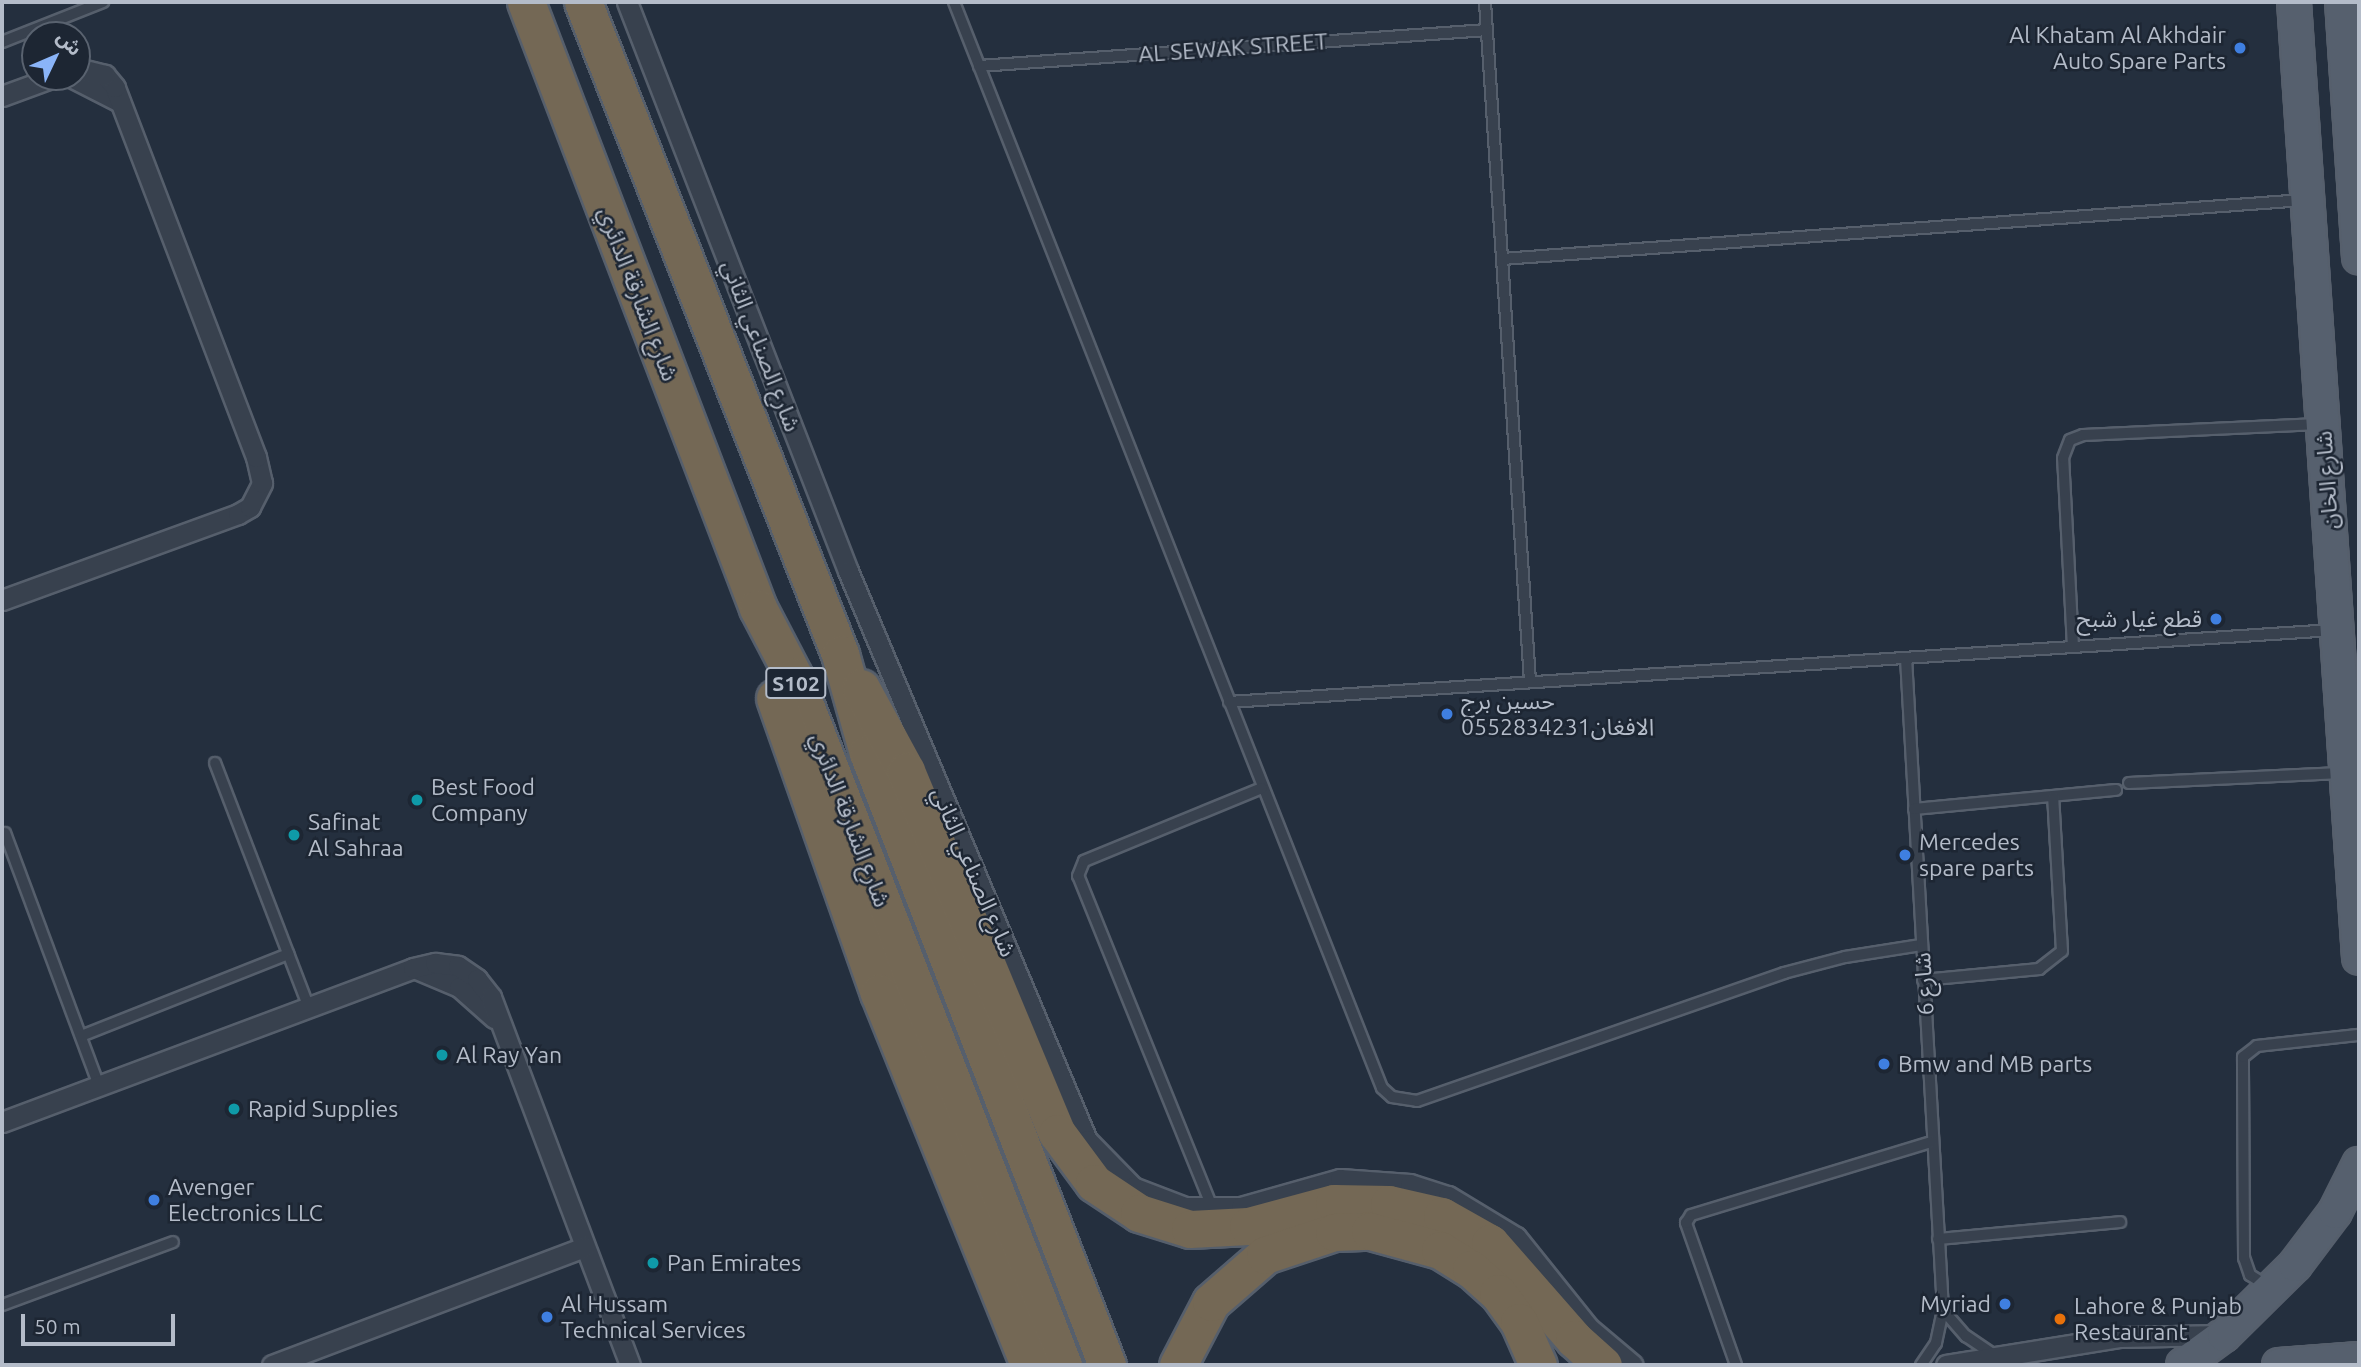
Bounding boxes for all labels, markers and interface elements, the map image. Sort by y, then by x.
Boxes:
north arrow [21,21,91,91]
place label: Al Khatam Al Akhdair Auto Spare Parts [2009,21,2226,75]
text: ش [53,26,87,60]
street label: AL SEWAK STREET [1137,28,1329,68]
marker: Al Khatam Al Akhdair Auto Spare Parts [2232,40,2248,56]
street label: شارع الشارقة الدائري [592,203,684,385]
street label: شارع الصناعي الثاني [716,256,806,436]
street label: شارع الخان [2310,430,2344,530]
place label: قطع غيار شبح [2077,605,2202,633]
marker: قطع غيار شبح [2208,611,2224,627]
road number: S102 [764,666,828,700]
place label: حسين برج الافغان0552834231 [1461,687,1654,741]
marker: حسين برج الافغان0552834231 [1439,706,1455,722]
street label: شارع الشارقة الدائري [804,729,896,911]
place label: Best Food Company [431,773,535,827]
street label: شارع الصناعي الثاني [926,783,1022,961]
marker: Best Food Company [409,792,425,808]
place label: Safinat Al Sahraa [308,808,404,862]
marker: Safinat Al Sahraa [286,827,302,843]
place label: Mercedes spare parts [1919,828,2034,882]
marker: Mercedes spare parts [1897,847,1913,863]
street label: شارع 6 [1909,952,1939,1016]
place label: Al Ray Yan [456,1041,562,1069]
marker: Al Ray Yan [434,1047,450,1063]
place label: Bmw and MB parts [1898,1050,2092,1078]
marker: Bmw and MB parts [1876,1056,1892,1072]
place label: Rapid Supplies [248,1095,398,1123]
marker: Rapid Supplies [226,1101,242,1117]
place label: Avenger Electronics LLC [168,1173,323,1227]
marker: Avenger Electronics LLC [146,1192,162,1208]
place label: Pan Emirates [667,1249,801,1277]
marker: Pan Emirates [645,1255,661,1271]
place label: Al Hussam Technical Services [561,1290,746,1344]
place label: Myriad [1920,1290,1991,1318]
place label: Lahore & Punjab Restaurant [2074,1292,2242,1346]
marker: Myriad [1997,1296,2013,1312]
scale bar [24,1300,178,1344]
marker: Al Hussam Technical Services [539,1309,555,1325]
marker: Lahore & Punjab Restaurant [2052,1311,2068,1327]
text: 50 m [34,1314,81,1338]

